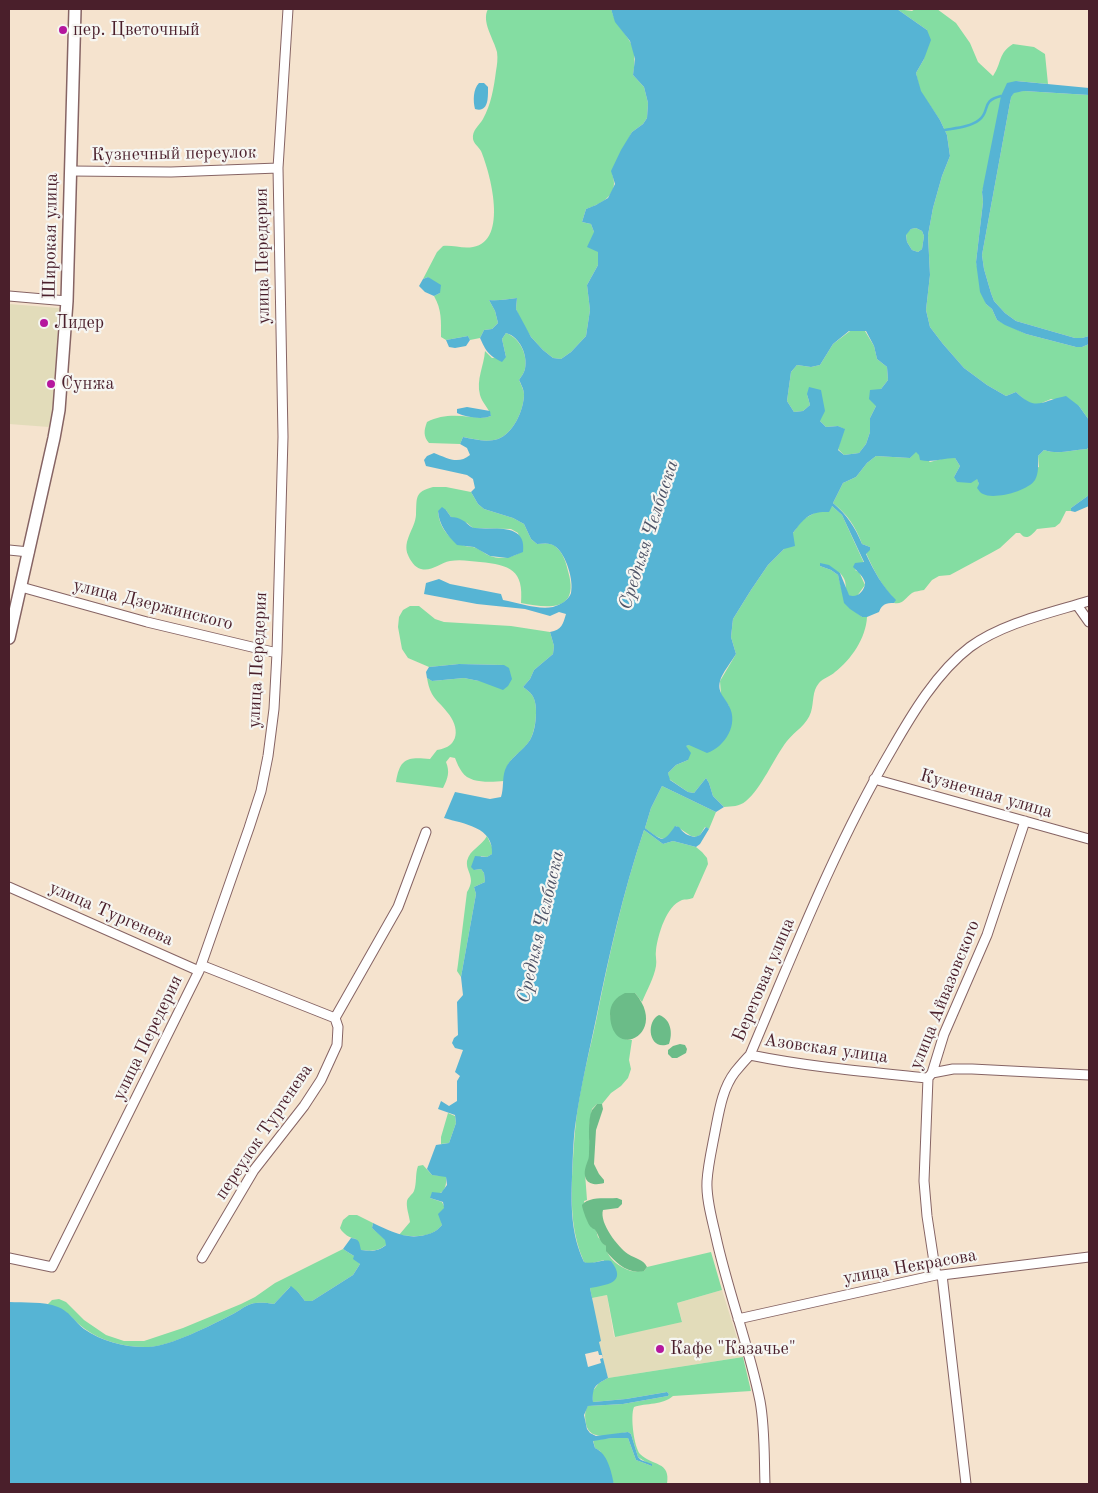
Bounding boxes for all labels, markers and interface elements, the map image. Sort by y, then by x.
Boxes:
place label: пер. Цветочный [73,19,200,41]
marker: пер. Цветочный [57,24,69,36]
street label: Кузнечный переулок [91,142,257,166]
street label: Широкая улица [39,173,63,299]
street label: улица Передерия [251,188,275,324]
place label: Лидер [54,312,104,334]
marker: Лидер [38,317,50,329]
place label: Сунжа [61,373,114,395]
marker: Сунжа [45,378,57,390]
water label: Средняя Челбаска [614,457,684,613]
street label: улица Дзержинского [71,575,235,635]
street label: улица Передерия [244,591,272,729]
street label: Кузнечная улица [917,765,1055,823]
water label: Средняя Челбаска [512,849,570,1005]
street label: улица Тургенева [46,877,176,951]
street label: Береговая улица [728,915,800,1045]
street label: улица Айвазовского [905,917,985,1073]
street label: улица Передерия [108,972,188,1104]
street label: Азовская улица [762,1030,890,1068]
street label: переулок Тургенева [211,1060,317,1204]
street label: улица Некрасова [842,1245,978,1289]
place label: Кафе "Казачье" [670,1338,796,1360]
marker: Кафе "Казачье" [654,1343,666,1355]

